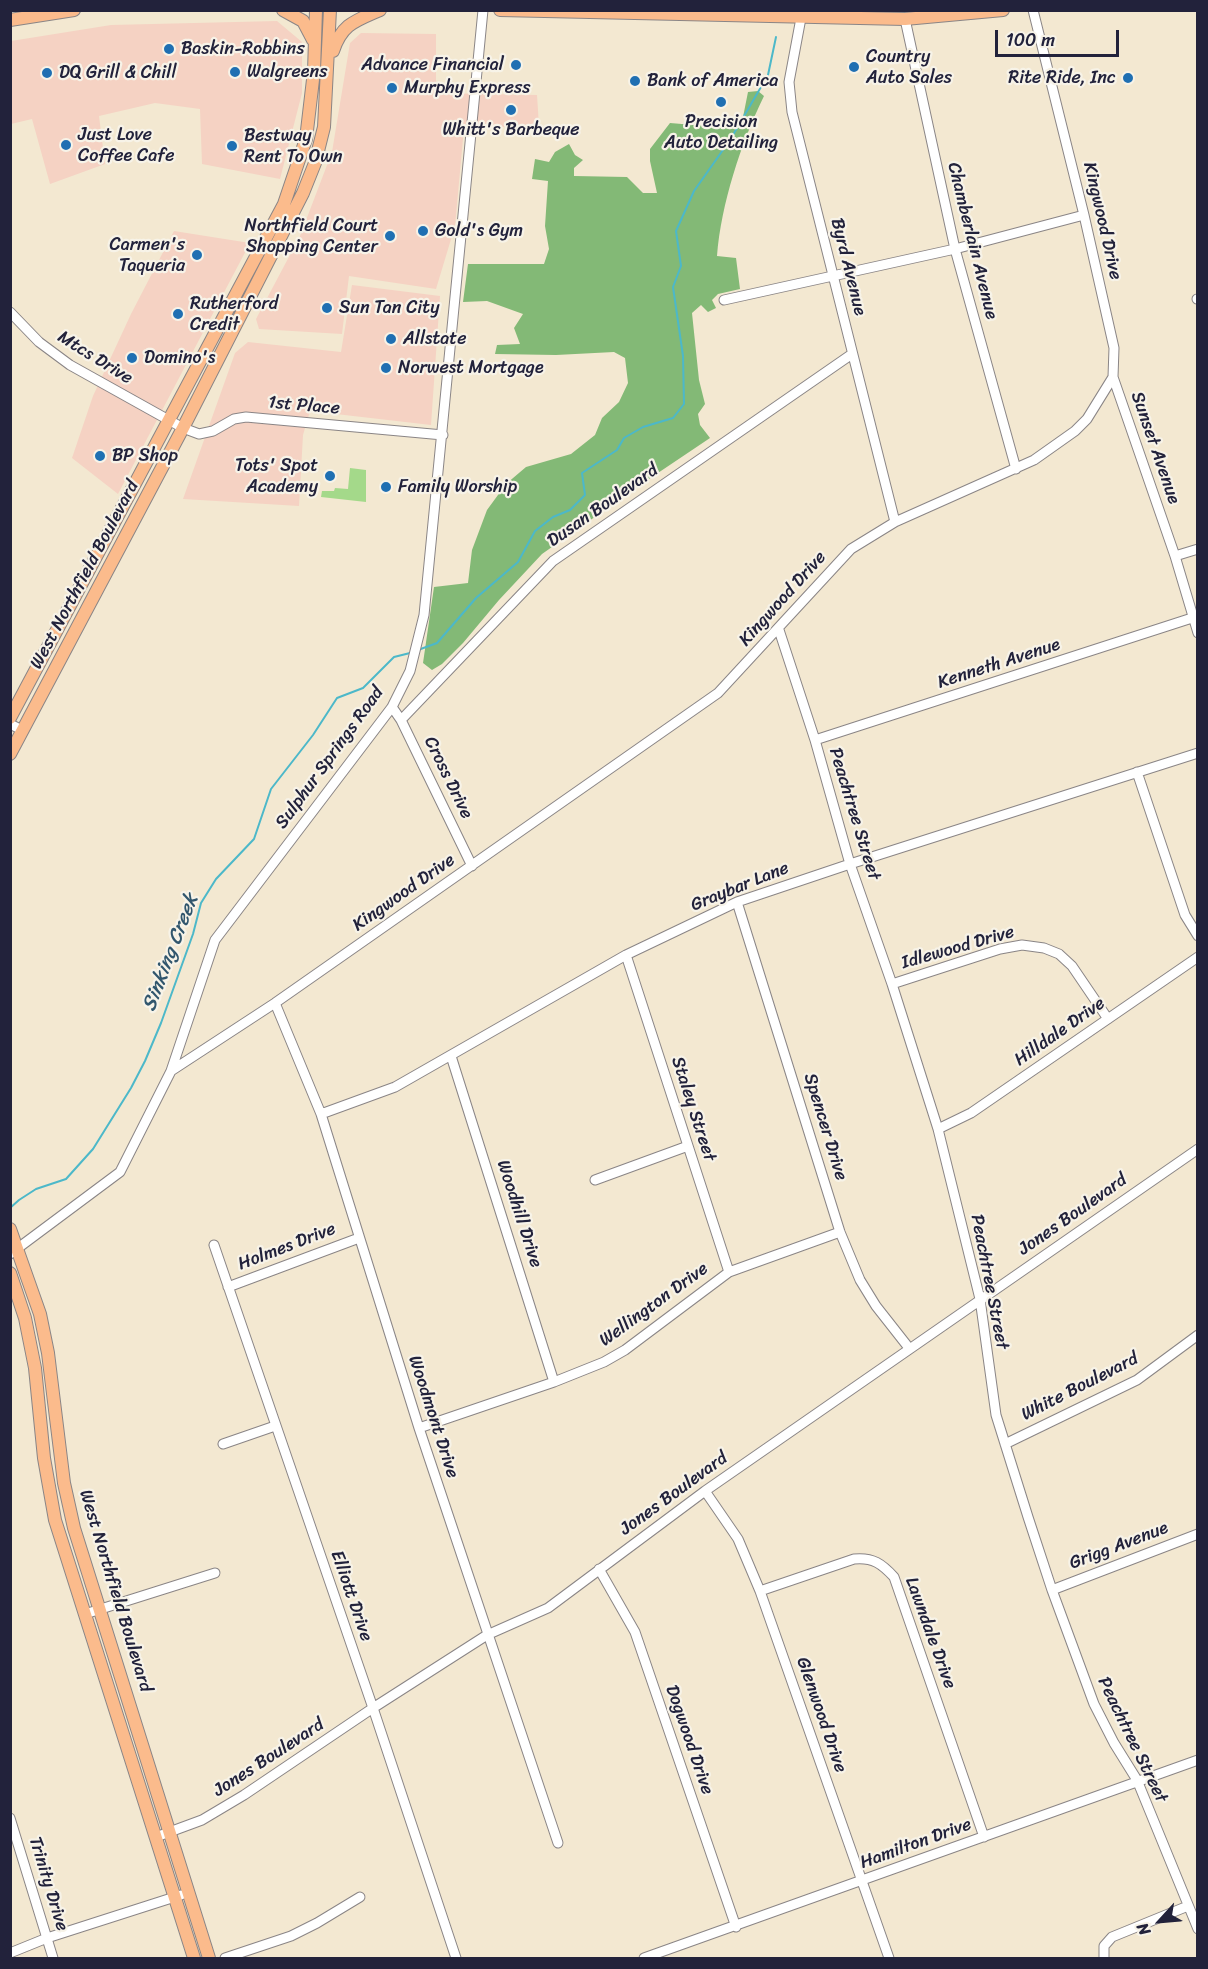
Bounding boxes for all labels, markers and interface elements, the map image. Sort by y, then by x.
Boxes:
scale bar [998,18,1122,56]
text: 100 m [1006,24,1055,56]
place label: Baskin-Robbins [181,38,305,60]
marker: Baskin-Robbins [162,42,176,56]
place label: Country Auto Sales [866,46,952,88]
place label: Advance Financial [361,54,504,76]
marker: Advance Financial [509,58,523,72]
marker: Country Auto Sales [847,60,861,74]
place label: Walgreens [247,61,327,83]
place label: DQ Grill & Chill [59,62,177,84]
marker: Walgreens [228,65,242,79]
marker: DQ Grill & Chill [40,66,54,80]
place label: Rite Ride, Inc [1008,67,1116,89]
place label: Bank of America [647,70,778,92]
marker: Rite Ride, Inc [1121,71,1135,85]
marker: Bank of America [628,74,642,88]
place label: Murphy Express [404,77,531,99]
marker: Murphy Express [385,81,399,95]
marker: Precision Auto Detailing [714,95,728,109]
marker: Whitt's Barbeque [504,103,518,117]
place label: Precision Auto Detailing [664,111,778,154]
place label: Whitt's Barbeque [442,119,580,141]
place label: Just Love Coffee Cafe [78,124,174,166]
place label: Bestway Rent To Own [244,125,342,168]
marker: Just Love Coffee Cafe [59,138,73,152]
marker: Bestway Rent To Own [225,139,239,153]
street label: Chamberlain Avenue [942,160,1002,322]
street label: Kingwood Drive [1078,160,1126,282]
place label: Northfield Court Shopping Center [245,215,378,258]
street label: Byrd Avenue [825,216,871,318]
place label: Gold's Gym [435,220,523,242]
marker: Gold's Gym [416,224,430,238]
marker: Northfield Court Shopping Center [383,229,397,243]
place label: Carmen's Taqueria [109,234,185,276]
marker: Carmen's Taqueria [190,248,204,262]
place label: Rutherford Credit [190,293,278,336]
place label: Sun Tan City [339,297,440,319]
marker: Sun Tan City [320,301,334,315]
marker: Rutherford Credit [171,307,185,321]
street label: Mtcs Drive [54,326,136,390]
place label: Allstate [403,328,466,350]
marker: Allstate [384,332,398,346]
place label: Domino's [144,347,215,369]
marker: Domino's [125,351,139,365]
place label: Norwest Mortgage [398,357,544,379]
marker: Norwest Mortgage [379,361,393,375]
street label: Sunset Avenue [1126,389,1184,507]
street label: 1st Place [267,392,341,420]
place label: BP Shop [112,445,178,467]
marker: BP Shop [93,449,107,463]
place label: Tots' Spot Academy [235,455,318,498]
street label: Dusan Boulevard [543,460,663,552]
marker: Tots' Spot Academy [323,469,337,483]
place label: Family Worship [398,476,517,498]
street label: West Northfield Boulevard [26,477,144,673]
marker: Family Worship [379,480,393,494]
street label: Kingwood Drive [735,547,831,651]
street label: Kenneth Avenue [935,634,1063,694]
street label: Sulphur Springs Road [271,683,389,833]
street label: Cross Drive [419,733,477,823]
street label: Peachtree Street [824,745,884,883]
street label: Kingwood Drive [349,850,459,936]
street label: Graybar Lane [688,858,792,916]
water label: Sinking Creek [138,891,204,1015]
street label: Idlewood Drive [899,922,1017,974]
street label: Hilldale Drive [1011,993,1109,1071]
street label: Staley Street [666,1054,720,1164]
street label: Spencer Drive [798,1071,852,1183]
street label: Woodhill Drive [491,1158,547,1270]
street label: Jones Boulevard [1014,1170,1132,1260]
street label: Peachtree Street [965,1213,1013,1351]
street label: Holmes Drive [235,1218,339,1276]
street label: Wellington Drive [595,1258,713,1352]
street label: White Boulevard [1018,1348,1142,1426]
street label: Woodmont Drive [403,1353,463,1481]
street label: Jones Boulevard [616,1448,732,1540]
street label: West Northfield Boulevard [74,1487,156,1695]
street label: Grigg Avenue [1067,1517,1171,1575]
street label: Elliott Drive [325,1548,377,1644]
street label: Lawndale Drive [900,1574,960,1692]
street label: Glenwood Drive [791,1654,851,1776]
street label: Peachtree Street [1092,1674,1172,1806]
street label: Dogwood Drive [660,1682,718,1798]
street label: Jones Boulevard [210,1714,328,1802]
street label: Hamilton Drive [857,1814,975,1874]
street label: Trinity Drive [23,1834,73,1934]
north arrow [1130,1891,1190,1951]
text: N [1128,1918,1159,1940]

